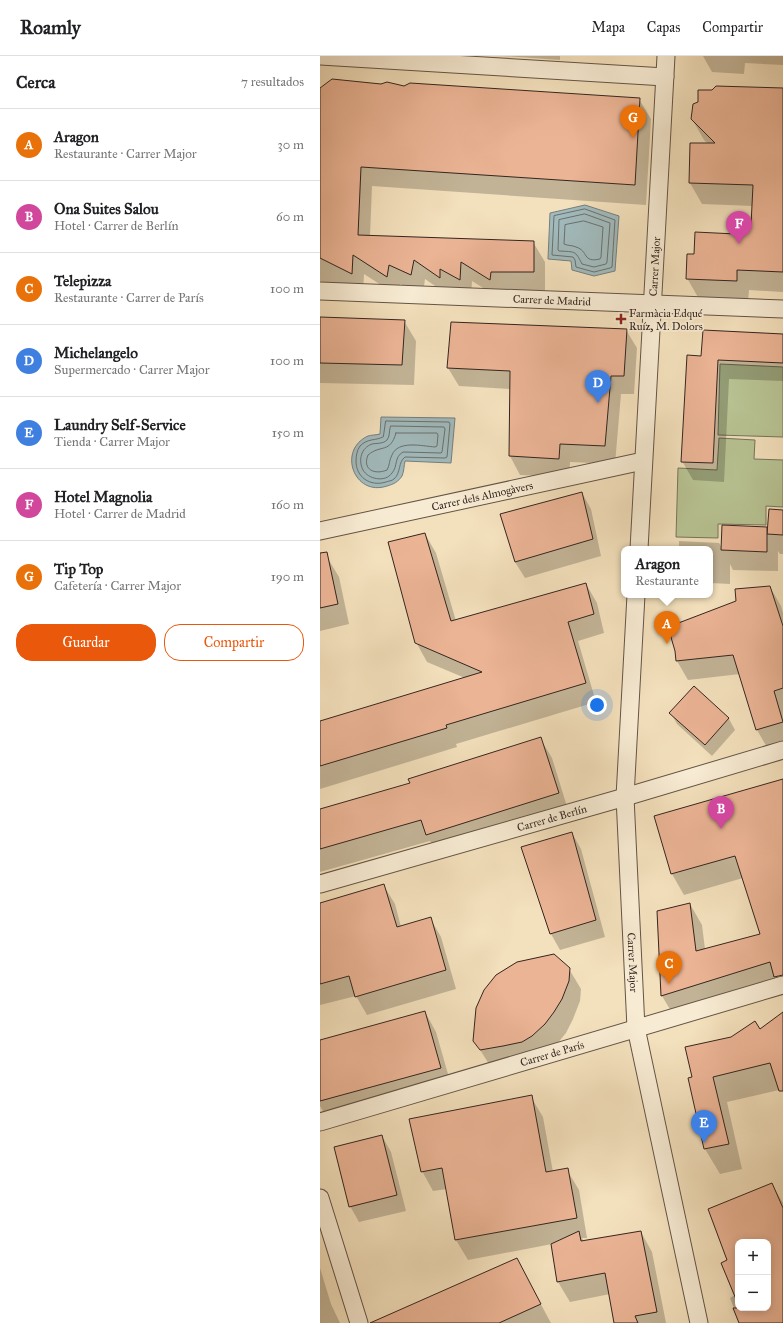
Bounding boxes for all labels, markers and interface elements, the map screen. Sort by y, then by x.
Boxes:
text: Roamly [20,16,81,39]
text: Mapa [592,19,625,36]
text: Capas [647,19,680,36]
text: Compartir [702,19,763,36]
text: Cerca [16,72,55,93]
text: 7 resultados [241,74,304,90]
pin: G [620,105,646,138]
text: Aragon [54,128,99,146]
text: A [25,137,33,153]
text: 30 m [278,137,304,153]
text: Restaurante · Carrer Major [54,146,197,162]
text: Ona Suites Salou [54,200,159,218]
text: B [25,209,33,225]
text: 60 m [276,209,304,225]
pin: F [726,211,752,244]
text: Hotel · Carrer de Berlín [54,218,178,234]
street label: Carrer Major [647,235,663,297]
text: Telepizza [54,272,111,290]
text: C [25,281,33,297]
text: 100 m [270,281,304,297]
text: Restaurante · Carrer de París [54,290,204,306]
street label: Carrer de Madrid [513,293,592,309]
place label: Farmàcia Edqué Ruíz, M. Dolors [629,307,703,333]
marker: Farmàcia Edqué Ruíz, M. Dolors [616,314,626,324]
text: Michelangelo [54,344,138,362]
text: D [24,353,34,369]
text: 100 m [270,353,304,369]
text: Supermercado · Carrer Major [54,362,210,378]
pin: D [585,370,611,403]
text: Laundry Self-Service [54,416,186,434]
text: E [24,425,34,441]
text: 150 m [272,425,304,441]
text: Tienda · Carrer Major [54,434,170,450]
street label: Carrer dels Almogàvers [430,479,534,514]
text: Hotel Magnolia [54,488,152,506]
text: F [25,497,33,513]
text: 160 m [271,497,304,513]
text: Hotel · Carrer de Madrid [54,506,186,522]
popup [621,546,713,598]
text: Aragon [635,555,680,573]
text: Tip Top [54,560,103,578]
text: G [24,569,34,585]
text: 190 m [271,569,304,585]
text: Restaurante [635,573,699,589]
text: Cafetería · Carrer Major [54,578,181,594]
pin: A [654,611,680,644]
button: Guardar [16,624,156,661]
button: Compartir [164,624,304,661]
your location [587,695,607,715]
pin: B [708,796,734,829]
street label: Carrer de Berlín [516,802,588,834]
street label: Carrer Major [624,932,640,994]
pin: C [656,951,682,984]
street label: Carrer de París [519,1038,586,1069]
pin: E [691,1110,717,1143]
map controls [735,1239,771,1311]
button: + [735,1239,771,1275]
button: − [735,1275,771,1311]

